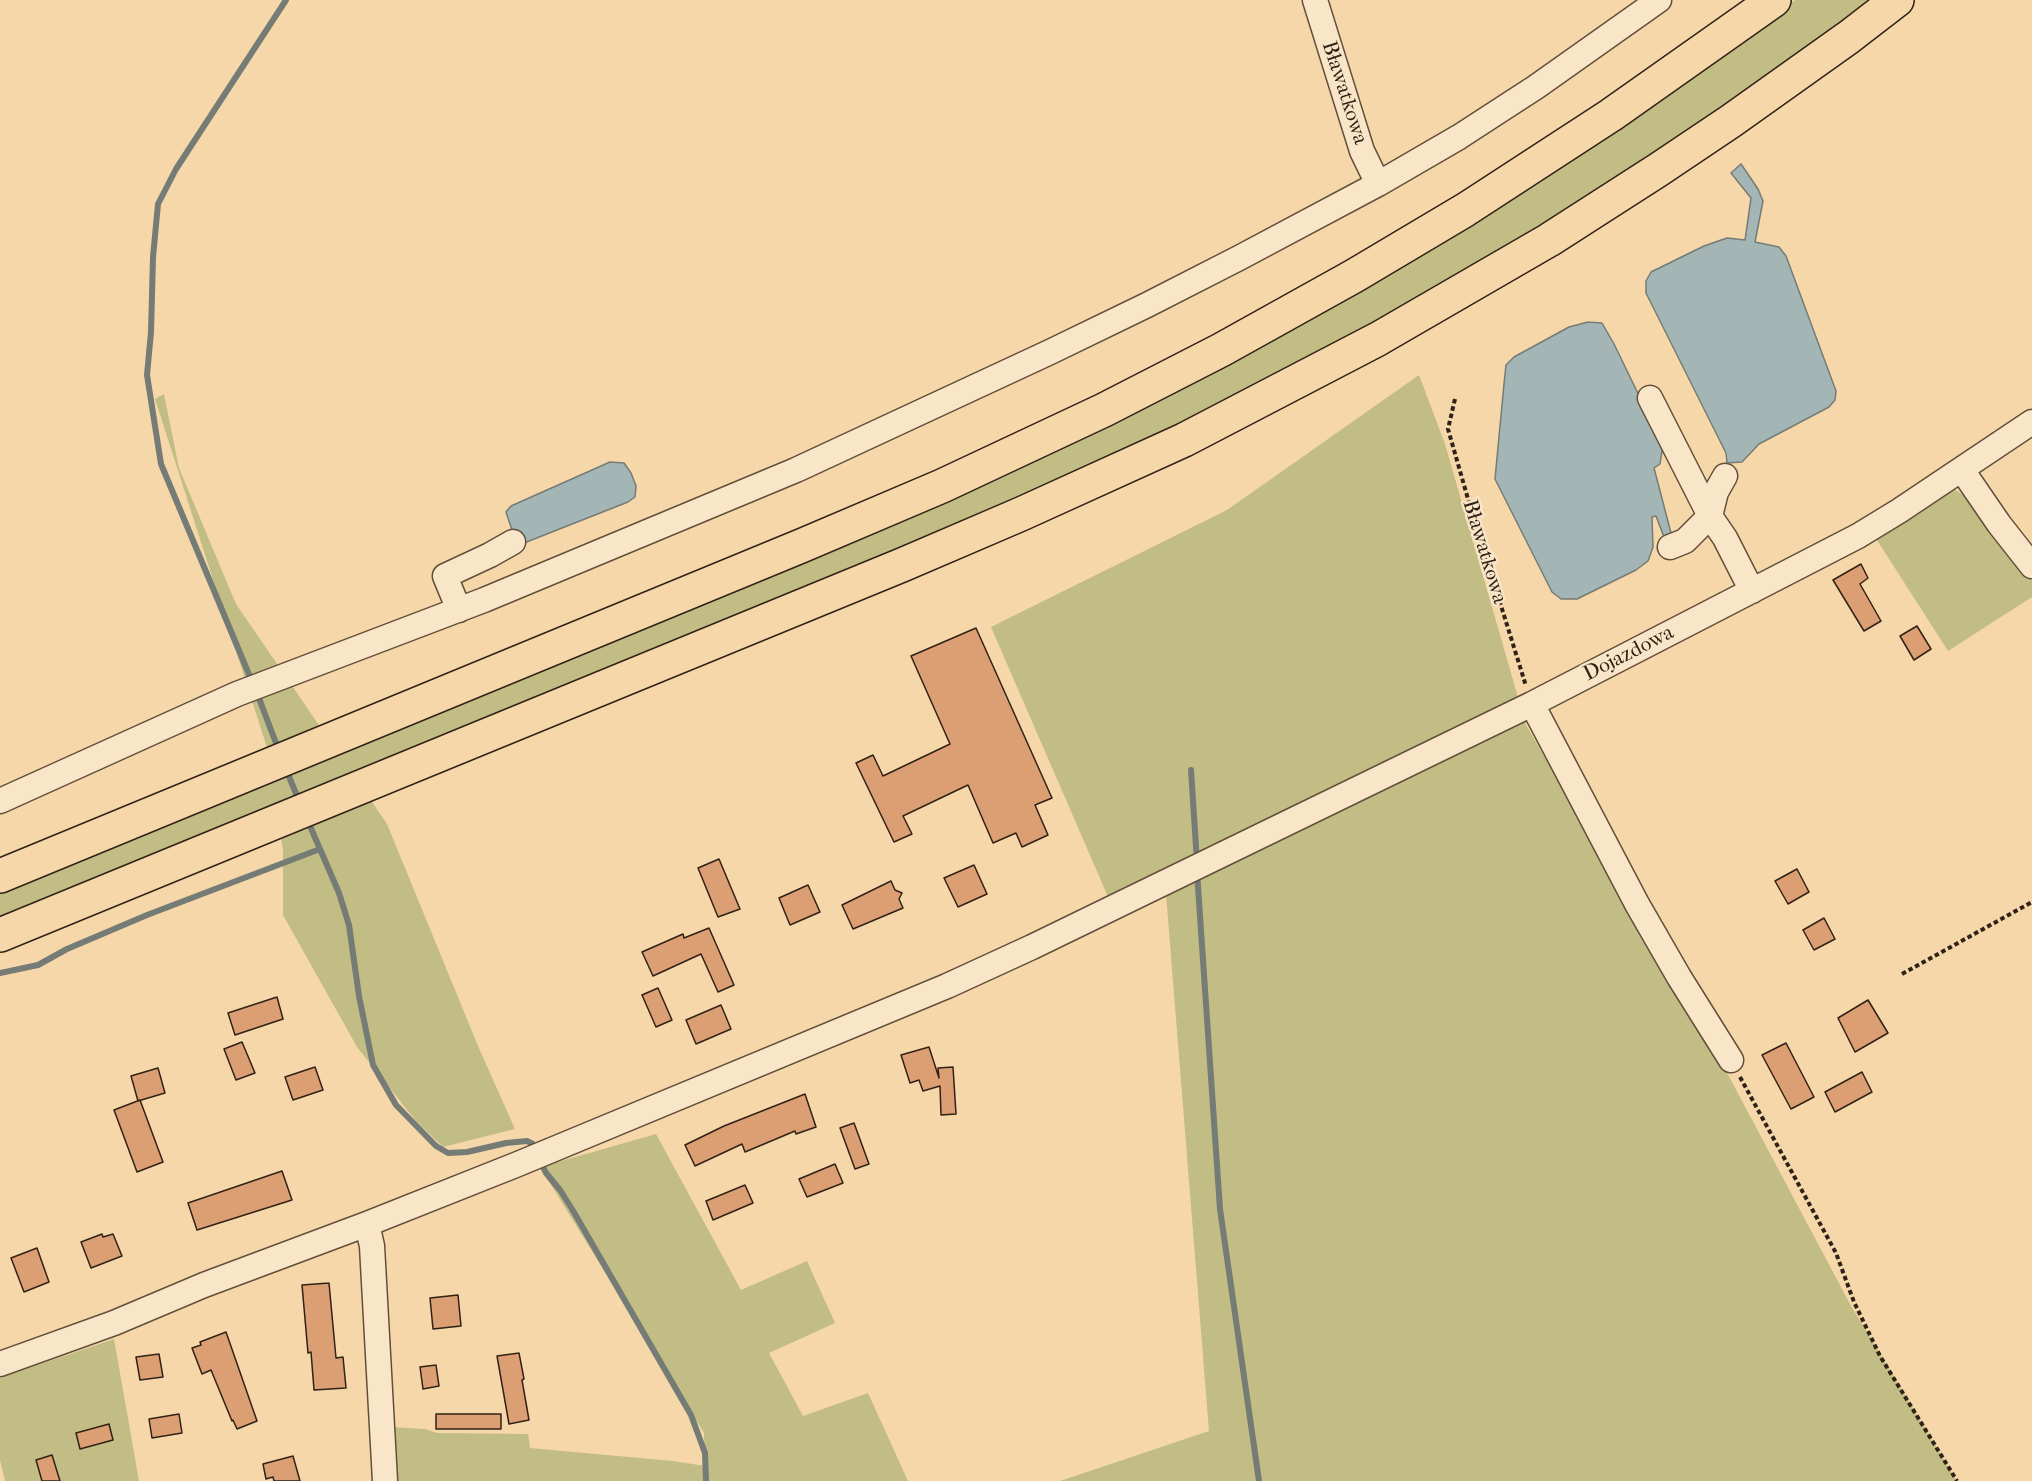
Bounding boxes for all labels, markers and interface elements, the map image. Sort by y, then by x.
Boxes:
street label: Bławatkowa [1315,38,1373,148]
street label: Bławatkowa [1456,497,1512,607]
street label: Dojazdowa [1580,621,1678,687]

